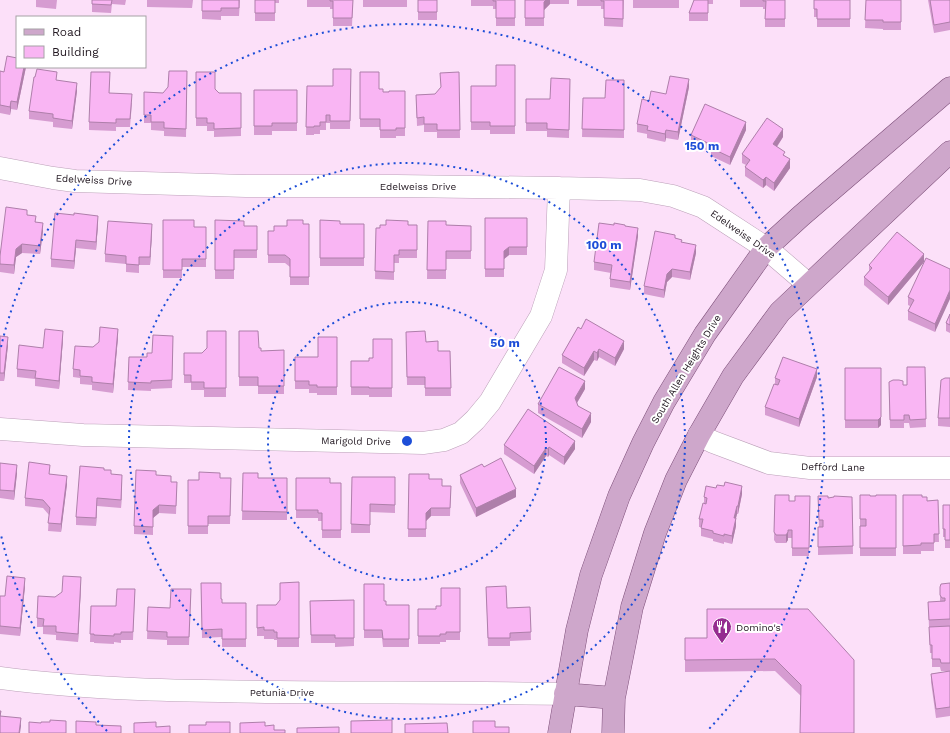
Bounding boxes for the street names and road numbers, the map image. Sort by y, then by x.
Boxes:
street label: Edelweiss Drive [55,173,133,188]
street label: Edelweiss Drive [380,181,457,192]
street label: Edelweiss Drive [708,208,778,261]
street label: South Allen Heights Drive [649,312,723,425]
street label: Marigold Drive [321,435,391,447]
street label: Defford Lane [801,461,865,473]
street label: Petunia Drive [250,687,314,698]

